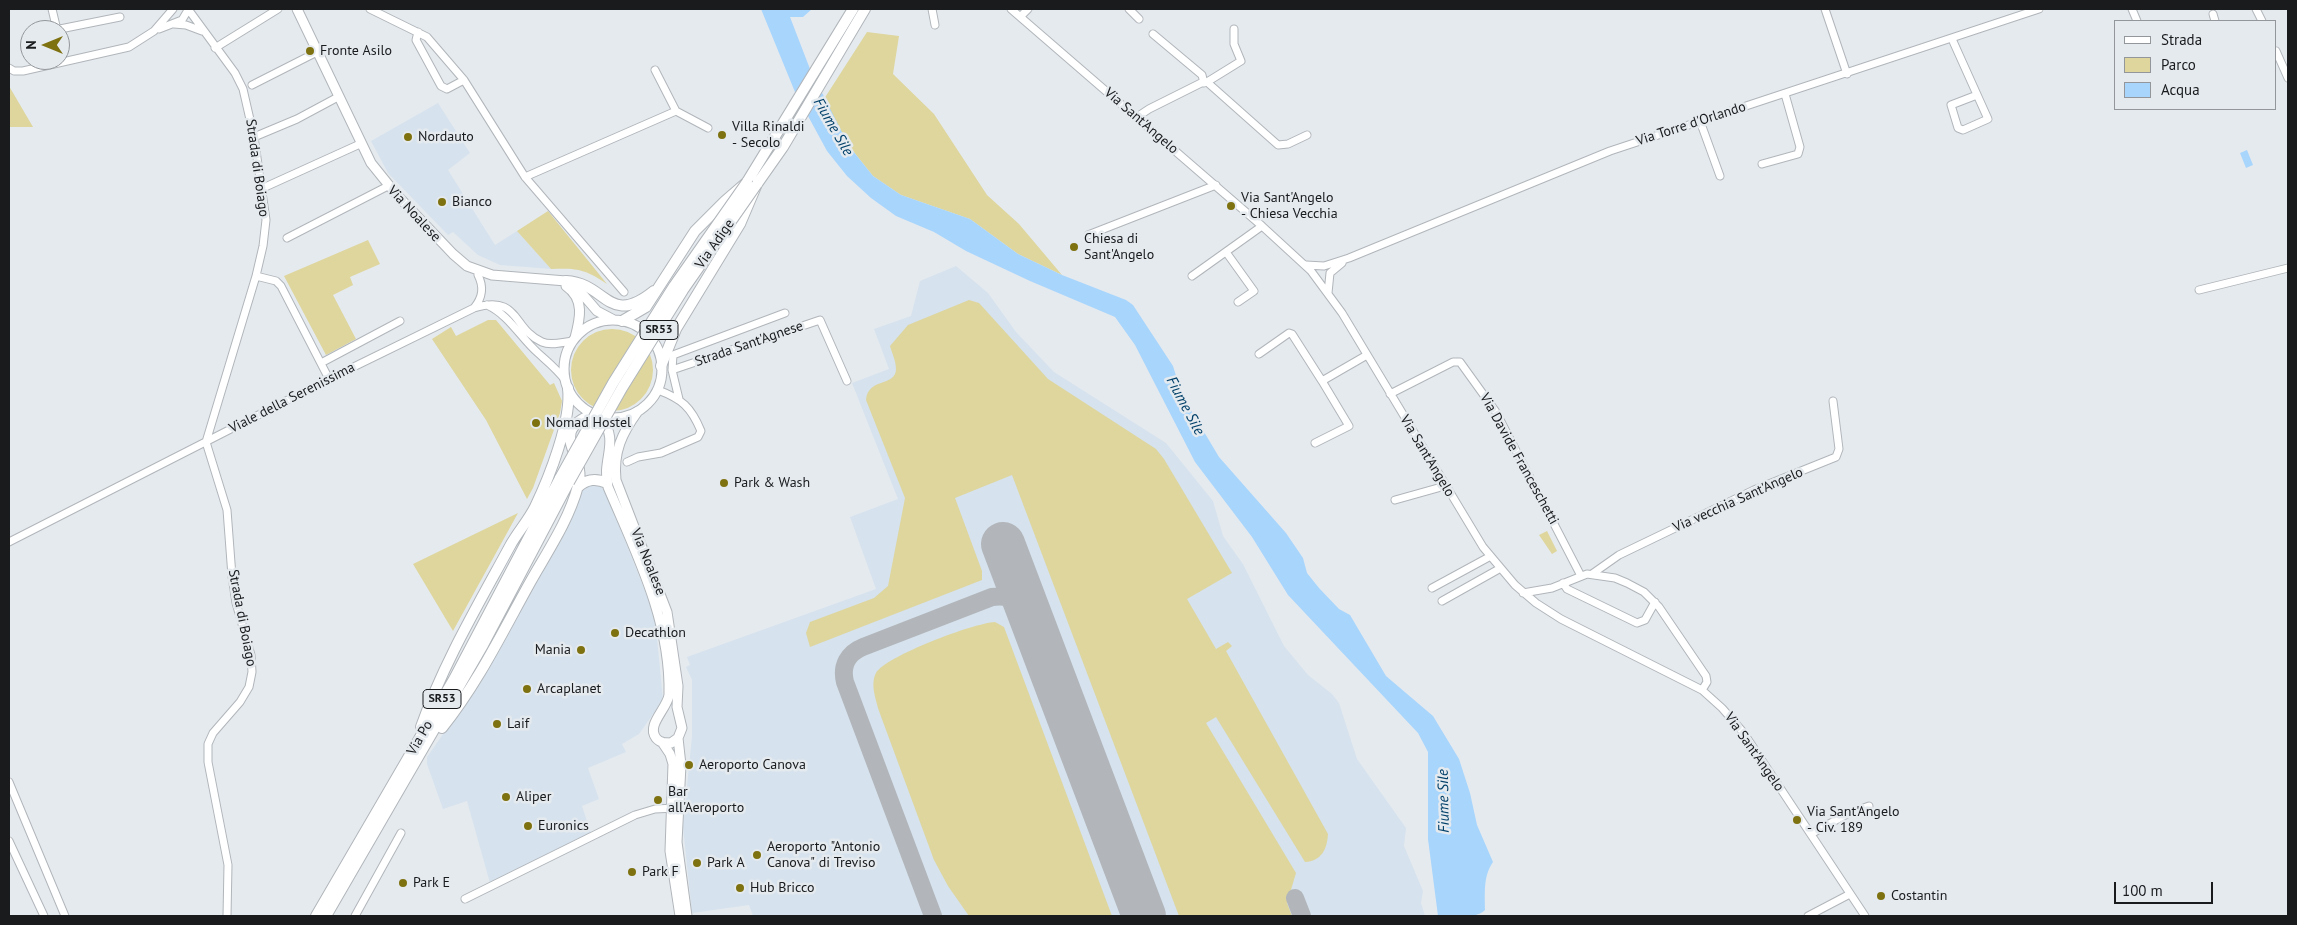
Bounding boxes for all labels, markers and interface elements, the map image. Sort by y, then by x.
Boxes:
north arrow [20,20,70,70]
legend [2114,20,2277,110]
text: Strada [2161,30,2202,49]
text: N [22,40,40,50]
place label: Fronte Asilo [320,43,392,59]
marker: Fronte Asilo [304,45,316,57]
text: Parco [2161,55,2196,74]
text: Acqua [2161,80,2200,99]
street label: Via Sant'Angelo [1101,84,1181,158]
water label: Fiume Sile [809,95,857,159]
street label: Via Torre d'Orlando [1634,98,1748,150]
street label: Strada di Boiago [242,118,272,218]
place label: Villa Rinaldi - Secolo [732,119,805,152]
place label: Nordauto [418,129,474,145]
marker: Villa Rinaldi - Secolo [716,129,728,141]
marker: Nordauto [402,131,414,143]
street label: Via Noalese [384,183,444,245]
place label: Via Sant'Angelo - Chiesa Vecchia [1241,190,1338,222]
place label: Bianco [452,194,492,210]
marker: Bianco [436,196,448,208]
marker: Via Sant'Angelo - Chiesa Vecchia [1225,200,1237,212]
street label: Via Adige [692,216,738,272]
place label: Chiesa di Sant'Angelo [1084,231,1154,264]
marker: Chiesa di Sant'Angelo [1068,241,1080,253]
street label: Strada Sant'Agnese [693,318,805,370]
road number: SR53 [640,320,678,340]
street label: Viale della Serenissima [226,359,358,437]
water label: Fiume Sile [1162,374,1208,438]
street label: Via Davide Franceschetti [1476,391,1562,527]
street label: Via Sant'Angelo [1396,412,1458,500]
place label: Nomad Hostel [546,415,631,431]
marker: Nomad Hostel [530,417,542,429]
street label: Via vecchia Sant'Angelo [1670,464,1806,536]
place label: Park & Wash [734,475,810,491]
marker: Park & Wash [718,477,730,489]
street label: Via Noalese [627,526,669,598]
street label: Strada di Boiago [224,568,260,668]
place label: Decathlon [625,625,686,641]
marker: Decathlon [609,627,621,639]
place label: Mania [535,642,571,658]
marker: Mania [575,644,587,656]
place label: Arcaplanet [537,681,601,697]
marker: Arcaplanet [521,683,533,695]
road number: SR53 [423,690,461,709]
street label: Via Sant'Angelo [1721,709,1787,795]
place label: Laif [507,716,529,732]
street label: Via Po [403,718,437,758]
marker: Laif [491,718,503,730]
place label: Aeroporto Canova [699,757,806,773]
marker: Aeroporto Canova [683,759,695,771]
water label: Fiume Sile [1434,769,1454,833]
place label: Bar all'Aeroporto [668,784,744,816]
place label: Aliper [516,789,551,805]
marker: Aliper [500,791,512,803]
marker: Bar all'Aeroporto [652,794,664,806]
place label: Via Sant'Angelo - Civ. 189 [1807,804,1900,836]
marker: Via Sant'Angelo - Civ. 189 [1791,814,1803,826]
place label: Euronics [538,818,589,834]
marker: Euronics [522,820,534,832]
place label: Aeroporto "Antonio Canova" di Treviso [767,839,880,872]
marker: Aeroporto "Antonio Canova" di Treviso [751,849,763,861]
place label: Park A [707,855,745,871]
marker: Park A [691,857,703,869]
place label: Park F [642,864,679,880]
marker: Park F [626,866,638,878]
scale bar [2117,872,2216,904]
place label: Park E [413,875,450,891]
marker: Park E [397,877,409,889]
place label: Hub Bricco [750,880,814,896]
text: 100 m [2122,881,2163,900]
marker: Hub Bricco [734,882,746,894]
place label: Costantin [1891,888,1947,904]
marker: Costantin [1875,890,1887,902]

